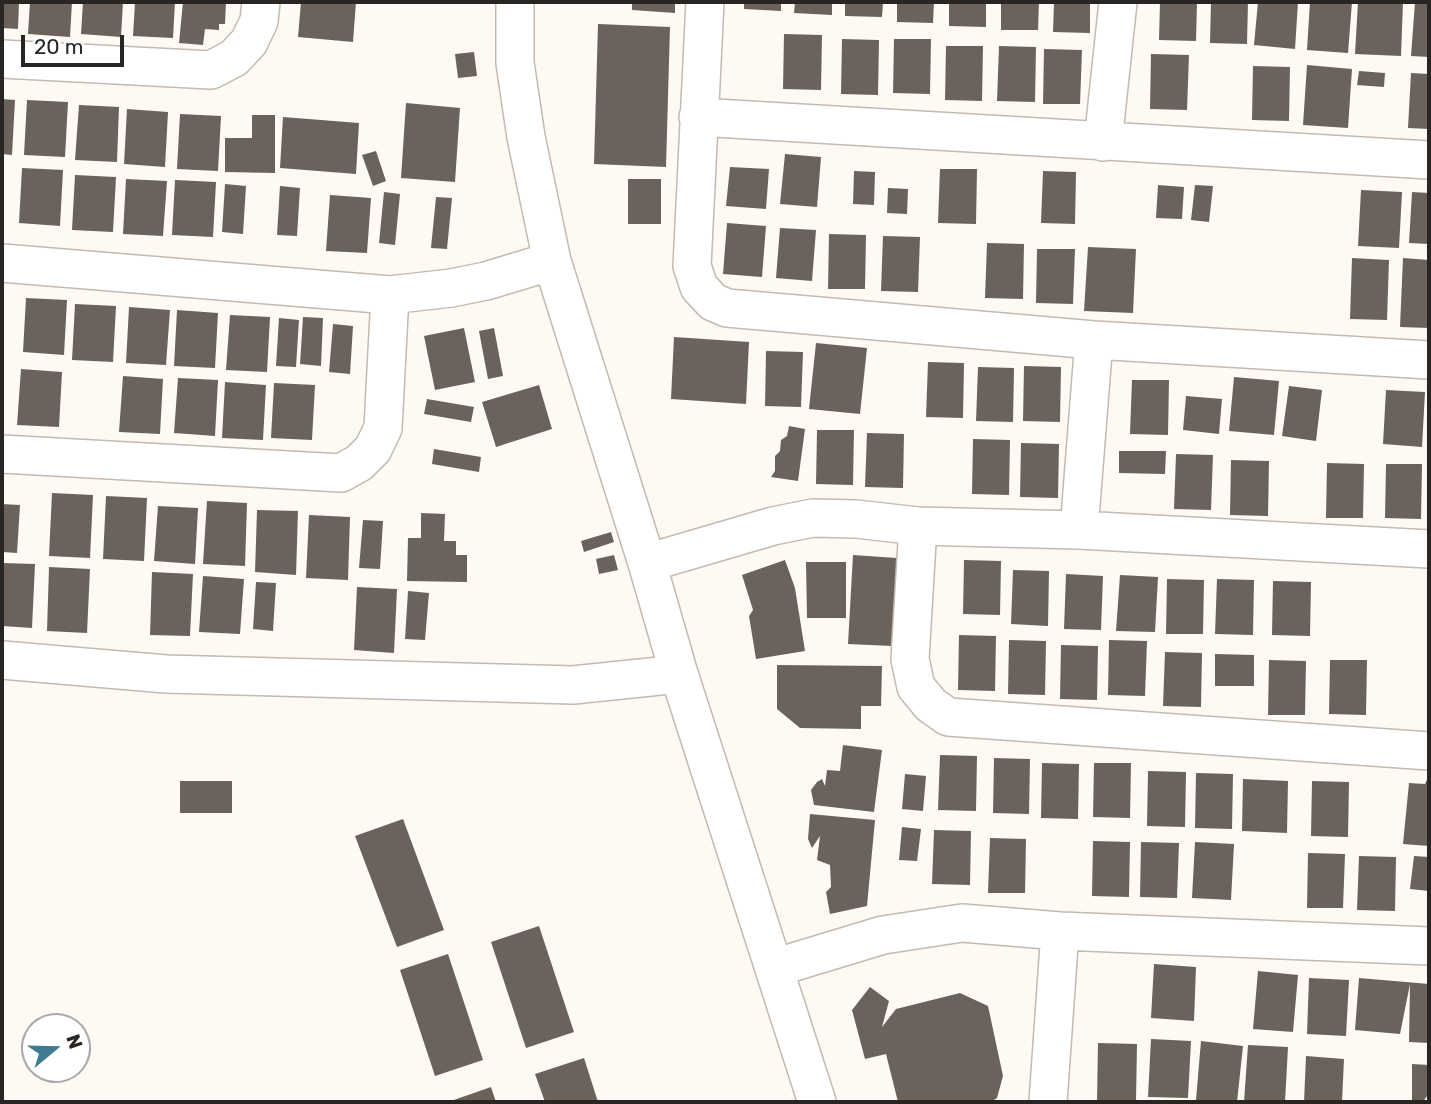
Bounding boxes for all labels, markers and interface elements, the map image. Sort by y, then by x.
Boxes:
scale bar [24,21,128,65]
text: 20 m [34,34,83,59]
north arrow [21,1013,91,1083]
text: N [61,1031,88,1052]

